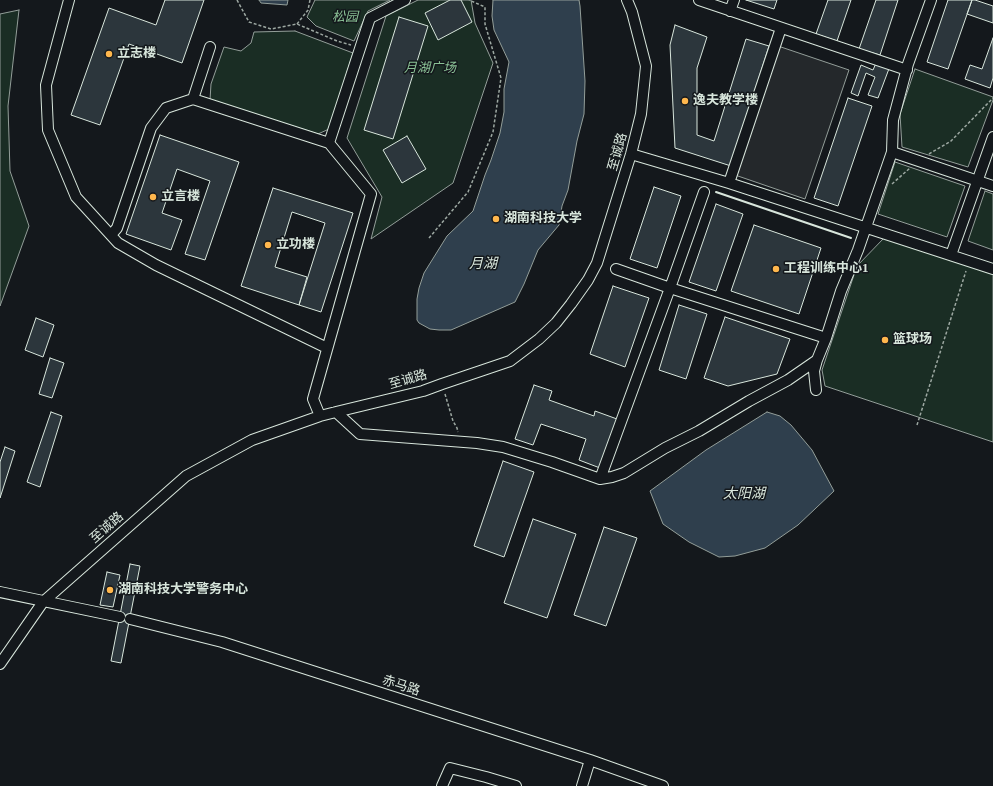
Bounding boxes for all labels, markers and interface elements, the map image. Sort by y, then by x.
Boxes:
park label: 松园 [332,10,358,26]
place label: 立志楼 [117,46,156,62]
marker: 立志楼 [104,49,114,59]
park label: 月湖广场 [404,61,456,77]
place label: 逸夫教学楼 [693,93,758,109]
marker: 逸夫教学楼 [680,96,690,106]
street label: 至诚路 [605,131,631,173]
place label: 立言楼 [161,189,200,205]
marker: 立言楼 [148,192,158,202]
place label: 湖南科技大学 [504,211,582,227]
marker: 湖南科技大学 [491,214,501,224]
place label: 立功楼 [276,237,315,253]
marker: 立功楼 [263,240,273,250]
water label: 月湖 [469,256,497,272]
place label: 工程训练中心1 [784,261,868,277]
marker: 工程训练中心1 [771,264,781,274]
place label: 篮球场 [893,332,932,348]
marker: 篮球场 [880,335,890,345]
street label: 至诚路 [387,367,429,393]
water label: 太阳湖 [723,486,765,502]
street label: 至诚路 [87,509,127,547]
place label: 湖南科技大学警务中心 [118,582,248,598]
marker: 湖南科技大学警务中心 [105,585,115,595]
street label: 赤马路 [380,673,422,699]

